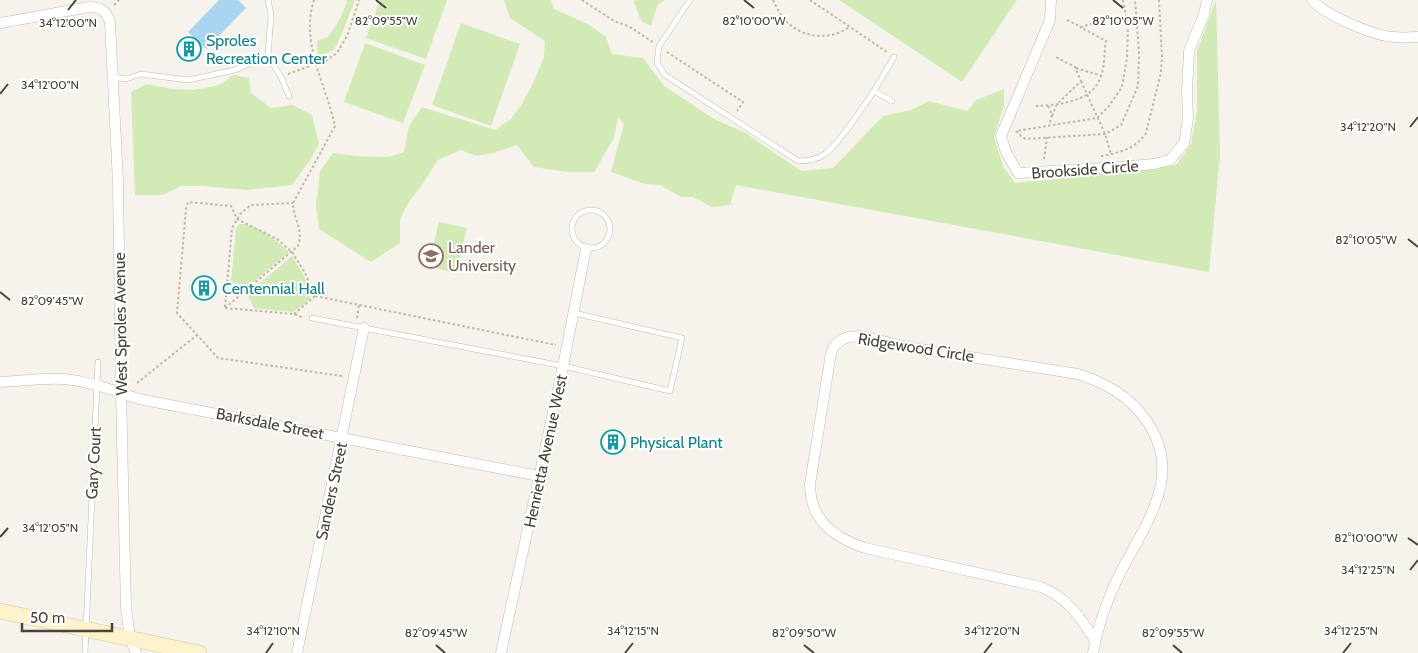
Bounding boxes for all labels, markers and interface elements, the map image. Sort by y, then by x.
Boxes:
text: 82°09'55"W [355,13,418,28]
text: 82°10'00"W [722,13,786,28]
text: 82°10'05"W [1092,13,1154,28]
text: 34°12'00"N [39,15,97,30]
place label: Sproles Recreation Center [206,31,328,68]
building icon: Sproles Recreation Center [176,36,202,62]
text: 34°12'00"N [21,77,79,92]
text: 34°12'20"N [1340,119,1396,134]
street label: Brookside Circle [1031,156,1139,183]
text: 82°10'05"W [1335,232,1397,247]
place label: Lander University [448,238,516,275]
school or university icon: Lander University [418,243,444,269]
street label: West Sproles Avenue [110,252,131,396]
building icon: Centennial Hall [191,275,217,301]
place label: Centennial Hall [222,279,325,298]
text: 82°09'45"W [21,293,84,308]
street label: Ridgewood Circle [857,329,975,366]
street label: Henrietta Avenue West [520,372,571,529]
street label: Barksdale Street [214,404,326,443]
street label: Gary Court [82,426,105,500]
building icon: Physical Plant [600,429,626,455]
place label: Physical Plant [630,433,723,452]
street label: Sanders Street [312,440,351,542]
text: 34°12'05"N [22,520,78,535]
text: 82°10'00"W [1334,530,1398,545]
text: 34°12'25"N [1341,562,1395,577]
scale bar [22,600,112,632]
text: 50 m [30,609,65,627]
text: 34°12'10"N [246,623,300,638]
text: 34°12'15"N [607,623,659,638]
text: 34°12'20"N [964,623,1020,638]
text: 34°12'25"N [1324,623,1378,638]
text: 82°09'45"W [405,625,468,640]
text: 82°09'50"W [772,625,837,640]
text: 82°09'55"W [1142,625,1205,640]

